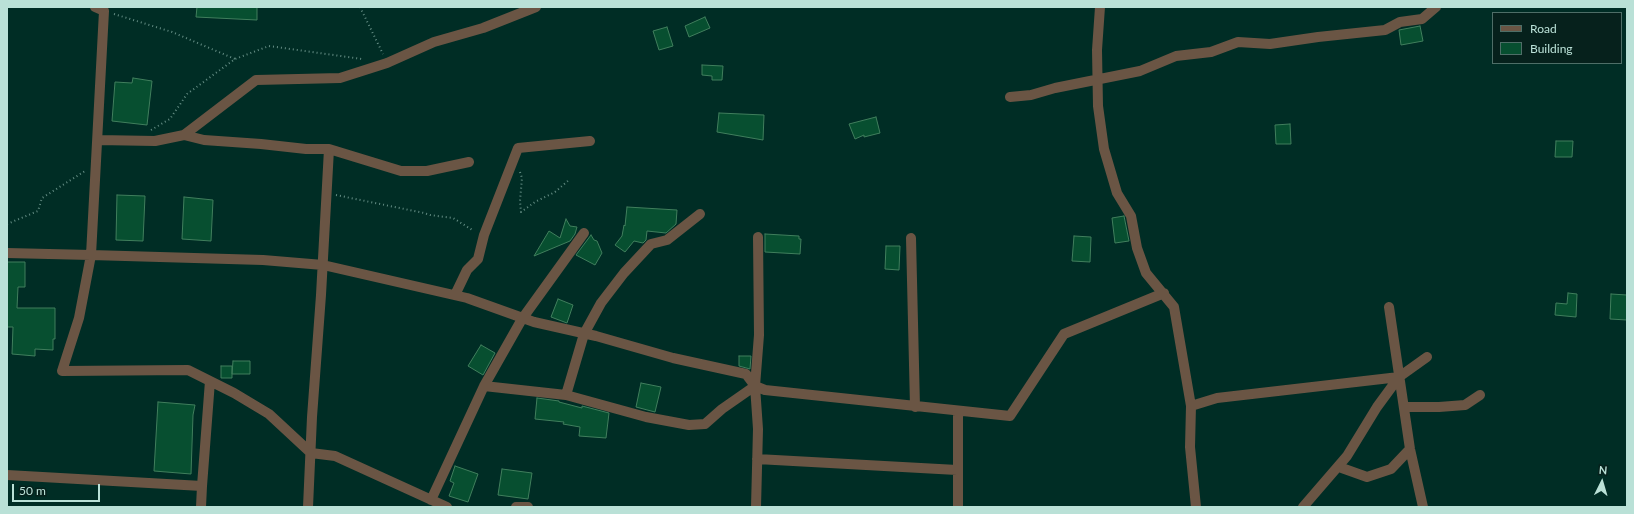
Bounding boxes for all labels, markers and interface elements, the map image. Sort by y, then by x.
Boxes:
legend [1492,12,1622,64]
text: Road [1530,21,1557,36]
text: Building [1530,41,1573,56]
north arrow [1582,462,1622,502]
text: N [1598,463,1608,476]
scale bar [14,476,102,502]
text: 50 m [19,483,46,498]

